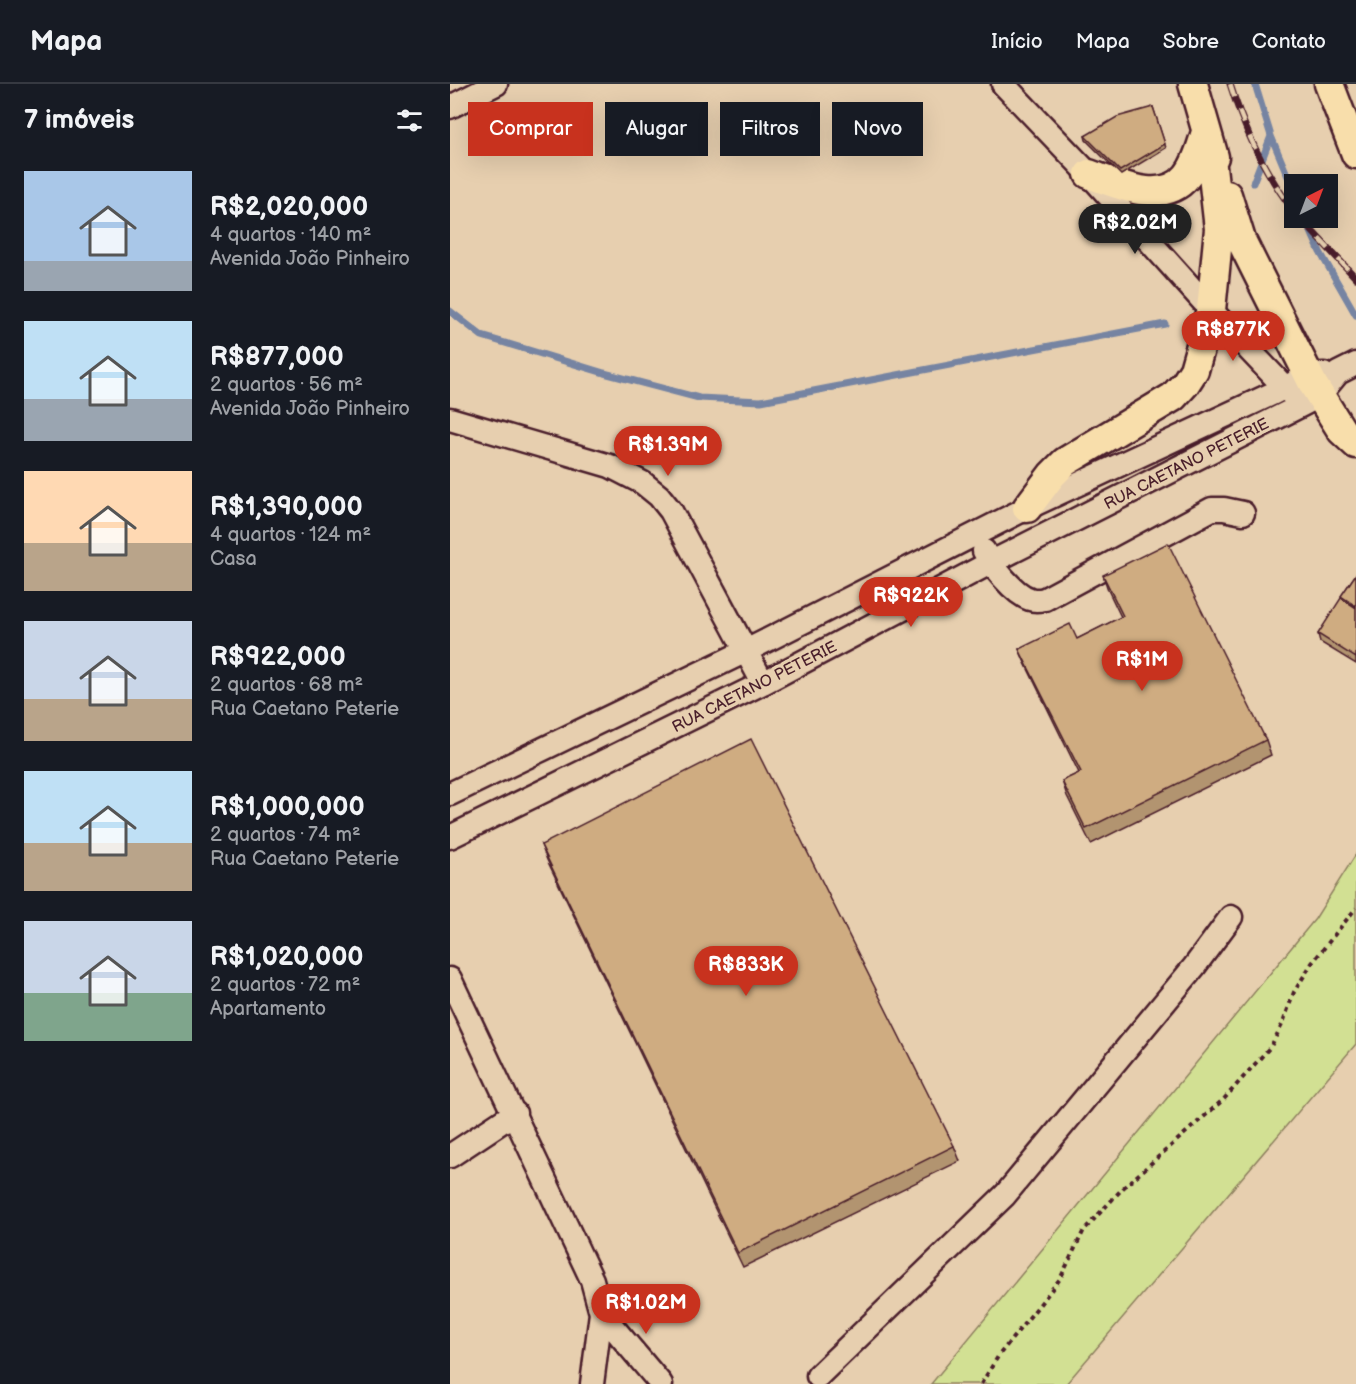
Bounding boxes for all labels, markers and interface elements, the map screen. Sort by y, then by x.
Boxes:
text: Mapa [30,25,102,58]
text: Início [991,29,1043,54]
text: Mapa [1076,29,1130,54]
text: Sobre [1163,29,1219,54]
text: Contato [1252,29,1326,54]
chip: Comprar [468,102,593,156]
chip: Alugar [605,102,708,156]
chip: Filtros [720,102,820,156]
chip: Novo [832,102,923,156]
icon: filters [393,104,426,137]
text: 7 imóveis [24,105,134,136]
north arrow [1284,174,1338,228]
map controls [1284,174,1338,228]
text: R$2,020,000 [210,192,368,223]
icon: home [72,195,144,267]
pin: R$2.02M [1080,204,1190,255]
text: R$2.02M [1093,211,1177,235]
text: 4 quartos · 140 m² [210,223,371,247]
text: Avenida João Pinheiro [210,247,410,271]
pin: R$877K [1184,311,1282,362]
text: R$877K [1196,318,1270,342]
text: R$877,000 [210,342,344,373]
icon: home [72,345,144,417]
text: 2 quartos · 56 m² [210,373,363,397]
text: Avenida João Pinheiro [210,397,410,421]
street label: RUA CAETANO PETERIE [1101,414,1272,514]
pin: R$1.39M [613,426,723,477]
text: R$1.39M [628,433,708,457]
text: R$1,390,000 [210,492,363,523]
icon: home [72,495,144,567]
text: 4 quartos · 124 m² [210,523,371,547]
text: Casa [210,547,257,571]
pin: R$922K [862,577,960,628]
text: R$922K [873,584,949,608]
street label: RUA CAETANO PETERIE [669,637,840,737]
pin: R$1M [1106,641,1178,692]
text: R$922,000 [210,642,346,673]
icon: home [72,645,144,717]
text: R$1M [1116,648,1168,672]
text: 2 quartos · 68 m² [210,673,363,697]
text: Rua Caetano Peterie [210,697,399,721]
text: R$1,000,000 [210,792,365,823]
icon: home [72,795,144,867]
text: 2 quartos · 74 m² [210,823,361,847]
text: Rua Caetano Peterie [210,847,399,871]
text: R$1,020,000 [210,942,364,973]
icon: home [72,945,144,1017]
pin: R$833K [697,946,795,997]
text: R$833K [708,953,784,977]
text: 2 quartos · 72 m² [210,973,360,997]
text: Apartamento [210,997,326,1021]
pin: R$1.02M [591,1284,701,1335]
text: R$1.02M [605,1291,687,1315]

